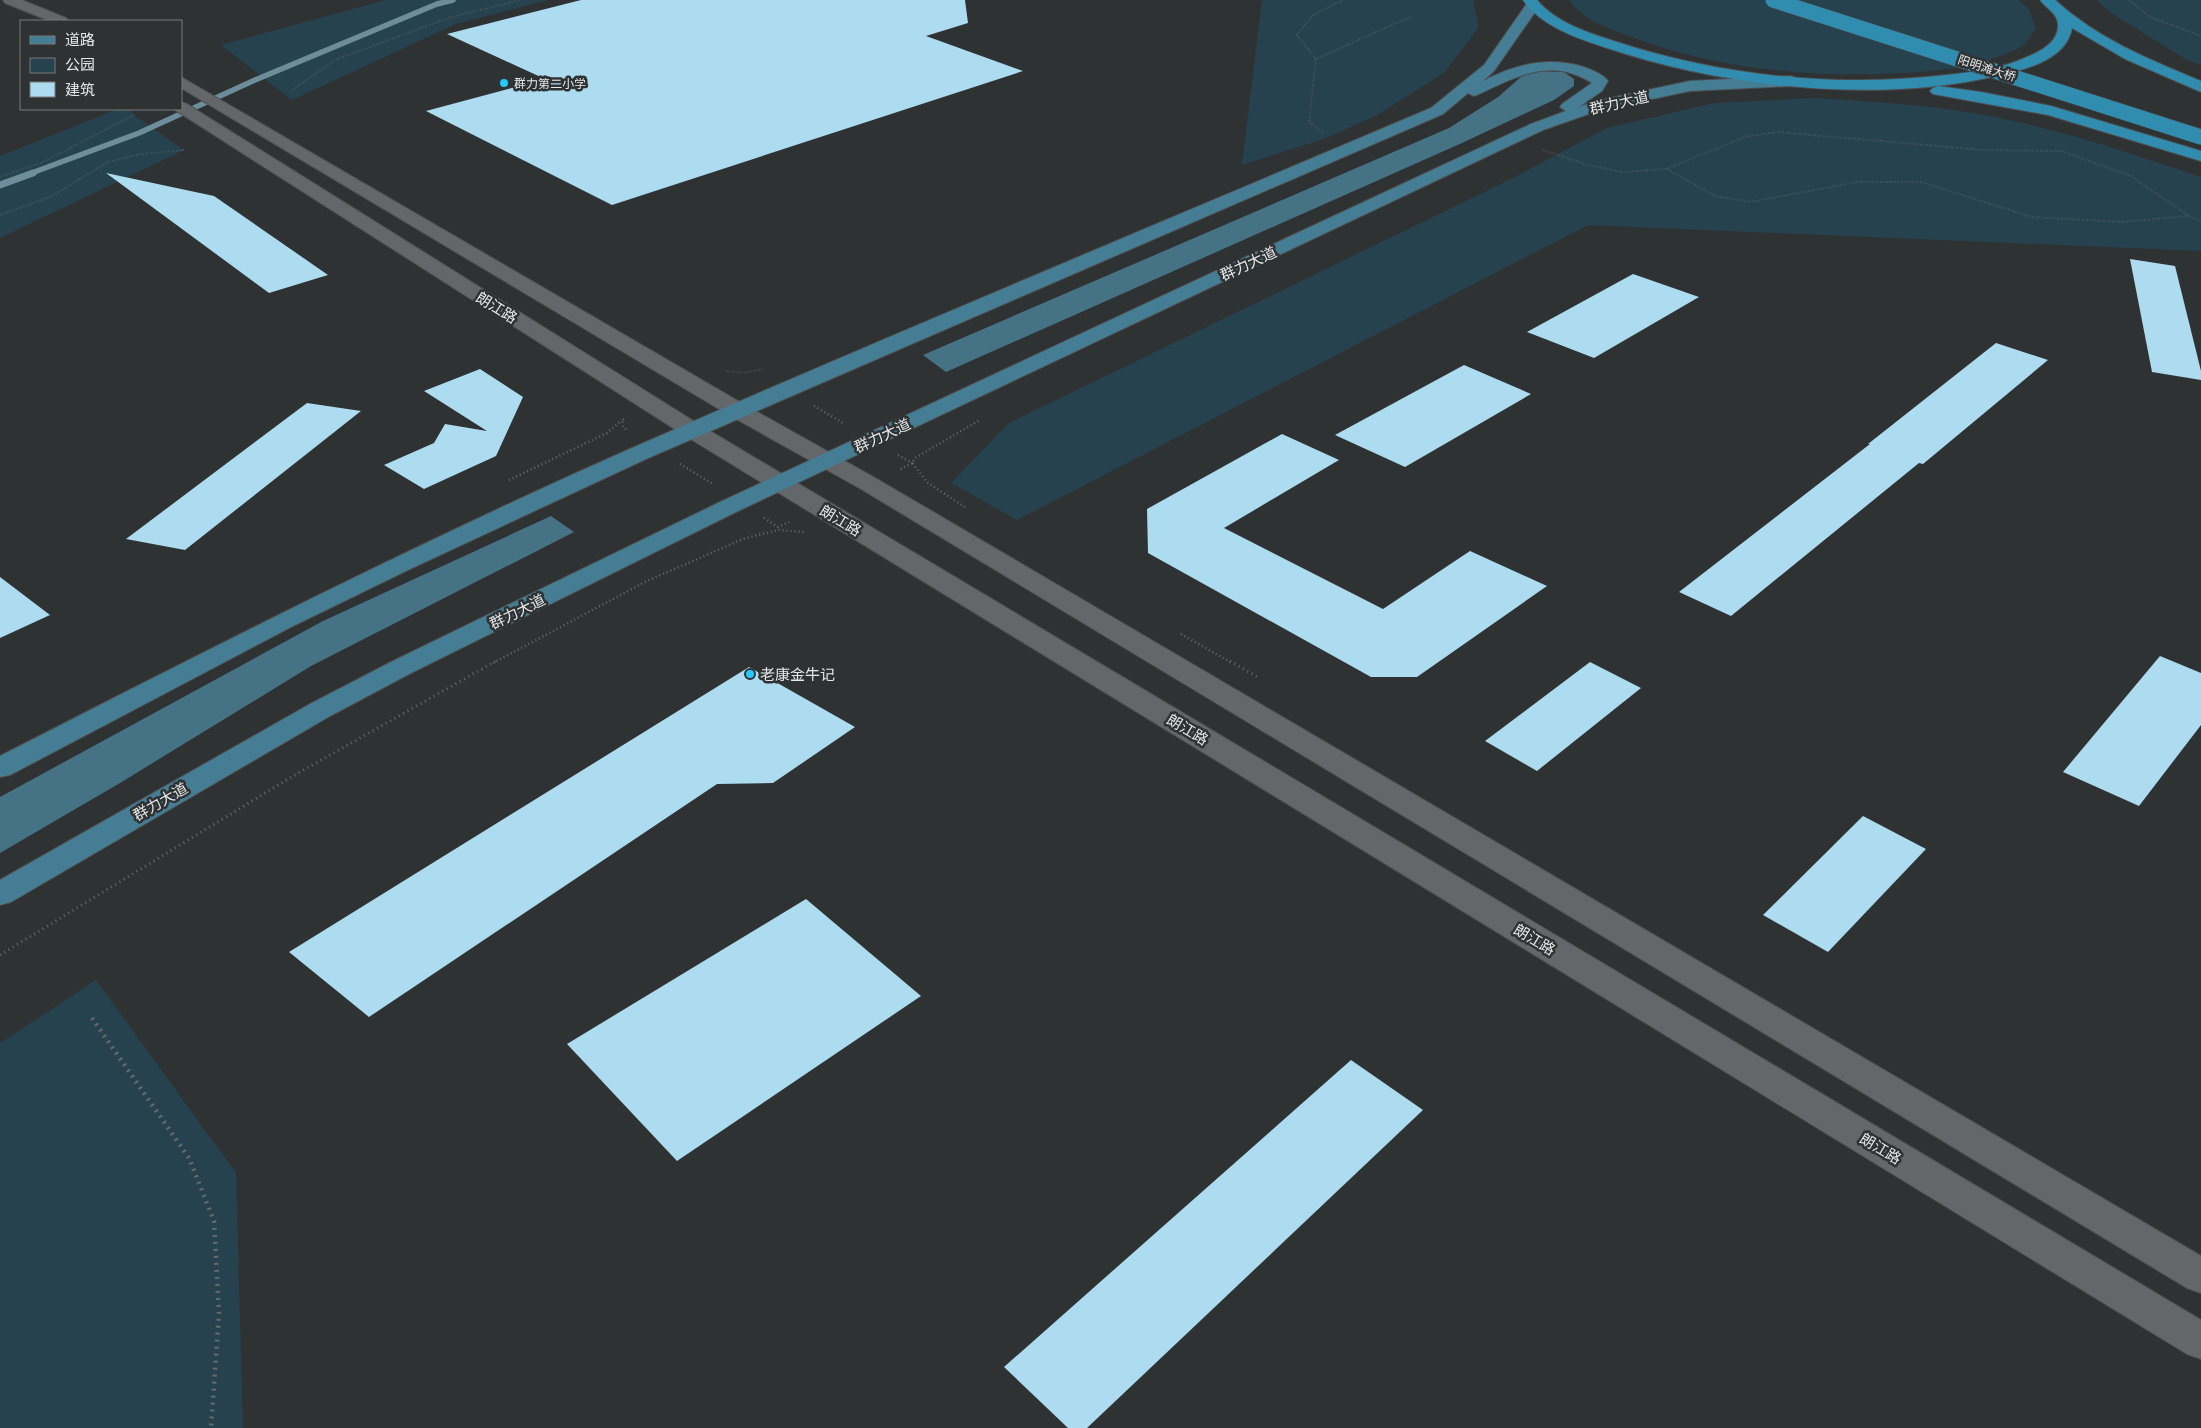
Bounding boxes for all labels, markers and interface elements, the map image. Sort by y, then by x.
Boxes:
legend [20,20,182,110]
text: 道路 [65,30,95,48]
street label: 阳明滩大桥 [1956,52,2018,84]
text: 公园 [65,55,95,73]
place label: 群力第二小学 [514,76,586,91]
marker: 群力第二小学 [498,77,510,89]
text: 建筑 [65,80,95,98]
street label: 群力大道 [1588,86,1650,118]
street label: 群力大道 [1217,242,1279,284]
street label: 朗江路 [473,287,521,327]
street label: 群力大道 [851,414,913,456]
street label: 朗江路 [817,501,865,539]
street label: 群力大道 [486,590,548,632]
place label: 老康金牛记 [760,665,835,683]
marker: 老康金牛记 [744,668,756,680]
street label: 朗江路 [1164,710,1212,748]
street label: 群力大道 [130,778,190,824]
street label: 朗江路 [1511,920,1559,958]
street label: 朗江路 [1857,1129,1905,1167]

